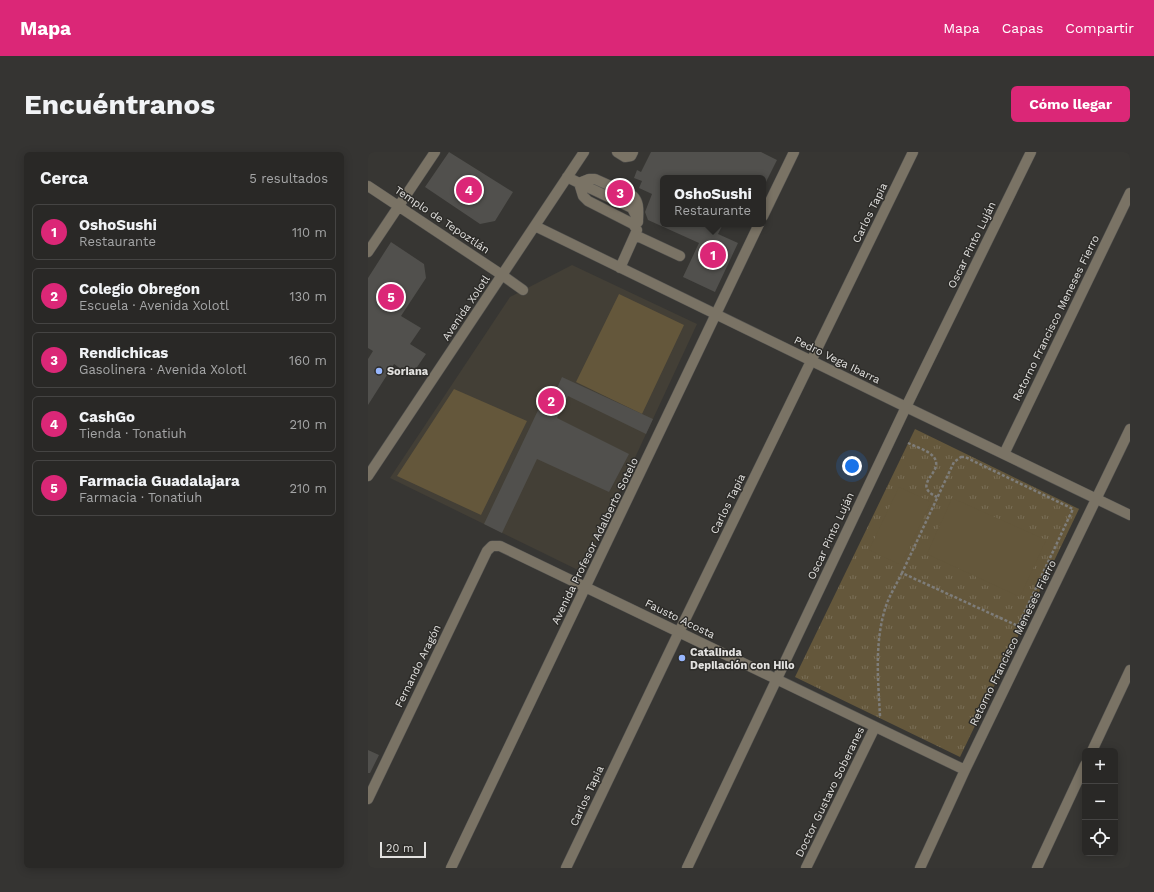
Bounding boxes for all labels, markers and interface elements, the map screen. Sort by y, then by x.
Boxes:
text: Mapa [20,17,71,40]
text: Mapa [943,20,980,36]
text: Capas [1002,20,1043,36]
text: Compartir [1065,20,1134,36]
button: Cómo llegar [1011,86,1130,122]
text: Encuéntranos [24,88,215,121]
text: Cerca [40,168,88,188]
text: 5 resultados [249,171,328,186]
pin: 4 [456,175,482,205]
popup [660,175,766,227]
pin: 3 [607,178,633,208]
street label: Carlos Tapia [850,181,890,245]
street label: Templo de Tepoztlán [392,183,492,257]
text: OshoSushi [674,185,752,203]
street label: Oscar Pinto Luján [945,199,999,291]
text: Restaurante [674,203,751,218]
text: OshoSushi [79,216,157,234]
text: 1 [51,225,57,240]
text: 110 m [292,225,327,240]
street label: Retorno Francisco Meneses Fierro [1010,233,1102,403]
text: Restaurante [79,234,156,249]
pin: 1 [700,240,726,270]
street label: Avenida Xolotl [439,272,493,343]
text: Colegio Obregon [79,280,200,298]
pin: 5 [378,282,404,312]
text: 2 [50,289,58,304]
text: 130 m [289,289,327,304]
text: Escuela · Avenida Xolotl [79,298,229,313]
street label: Pedro Vega Ibarra [792,334,882,386]
text: Rendichicas [79,344,168,362]
text: 3 [50,353,58,368]
text: 160 m [289,353,327,368]
text: Gasolinera · Avenida Xolotl [79,362,247,377]
place label: Soriana [387,365,429,378]
marker: Soriana [374,366,384,376]
pin: 2 [538,386,564,416]
text: CashGo [79,408,135,426]
text: 4 [50,417,58,432]
text: 210 m [289,417,327,432]
text: Tienda · Tonatiuh [79,426,187,441]
street label: Avenida Profesor Adalberto Sotelo [549,456,641,626]
your location [842,456,862,476]
text: Farmacia Guadalajara [79,472,240,490]
street label: Carlos Tapia [708,472,748,536]
text: 5 [50,481,58,496]
text: 210 m [289,481,327,496]
text: Farmacia · Tonatiuh [79,490,202,505]
street label: Oscar Pinto Luján [805,490,857,582]
street label: Retorno Francisco Meneses Fierro [967,558,1059,728]
street label: Fausto Acosta [643,596,717,642]
street label: Fernando Aragón [392,622,444,710]
place label: Catalinda Depilación con Hilo [690,646,795,672]
marker: Catalinda Depilación con Hilo [677,653,687,663]
street label: Doctor Gustavo Soberanes [793,724,867,859]
map controls [1082,748,1118,856]
button: + [1082,748,1118,784]
street label: Carlos Tapia [567,764,607,828]
button: − [1082,784,1118,820]
button: locate [1082,820,1118,856]
scale bar [380,840,426,859]
text: 20 m [386,842,414,855]

